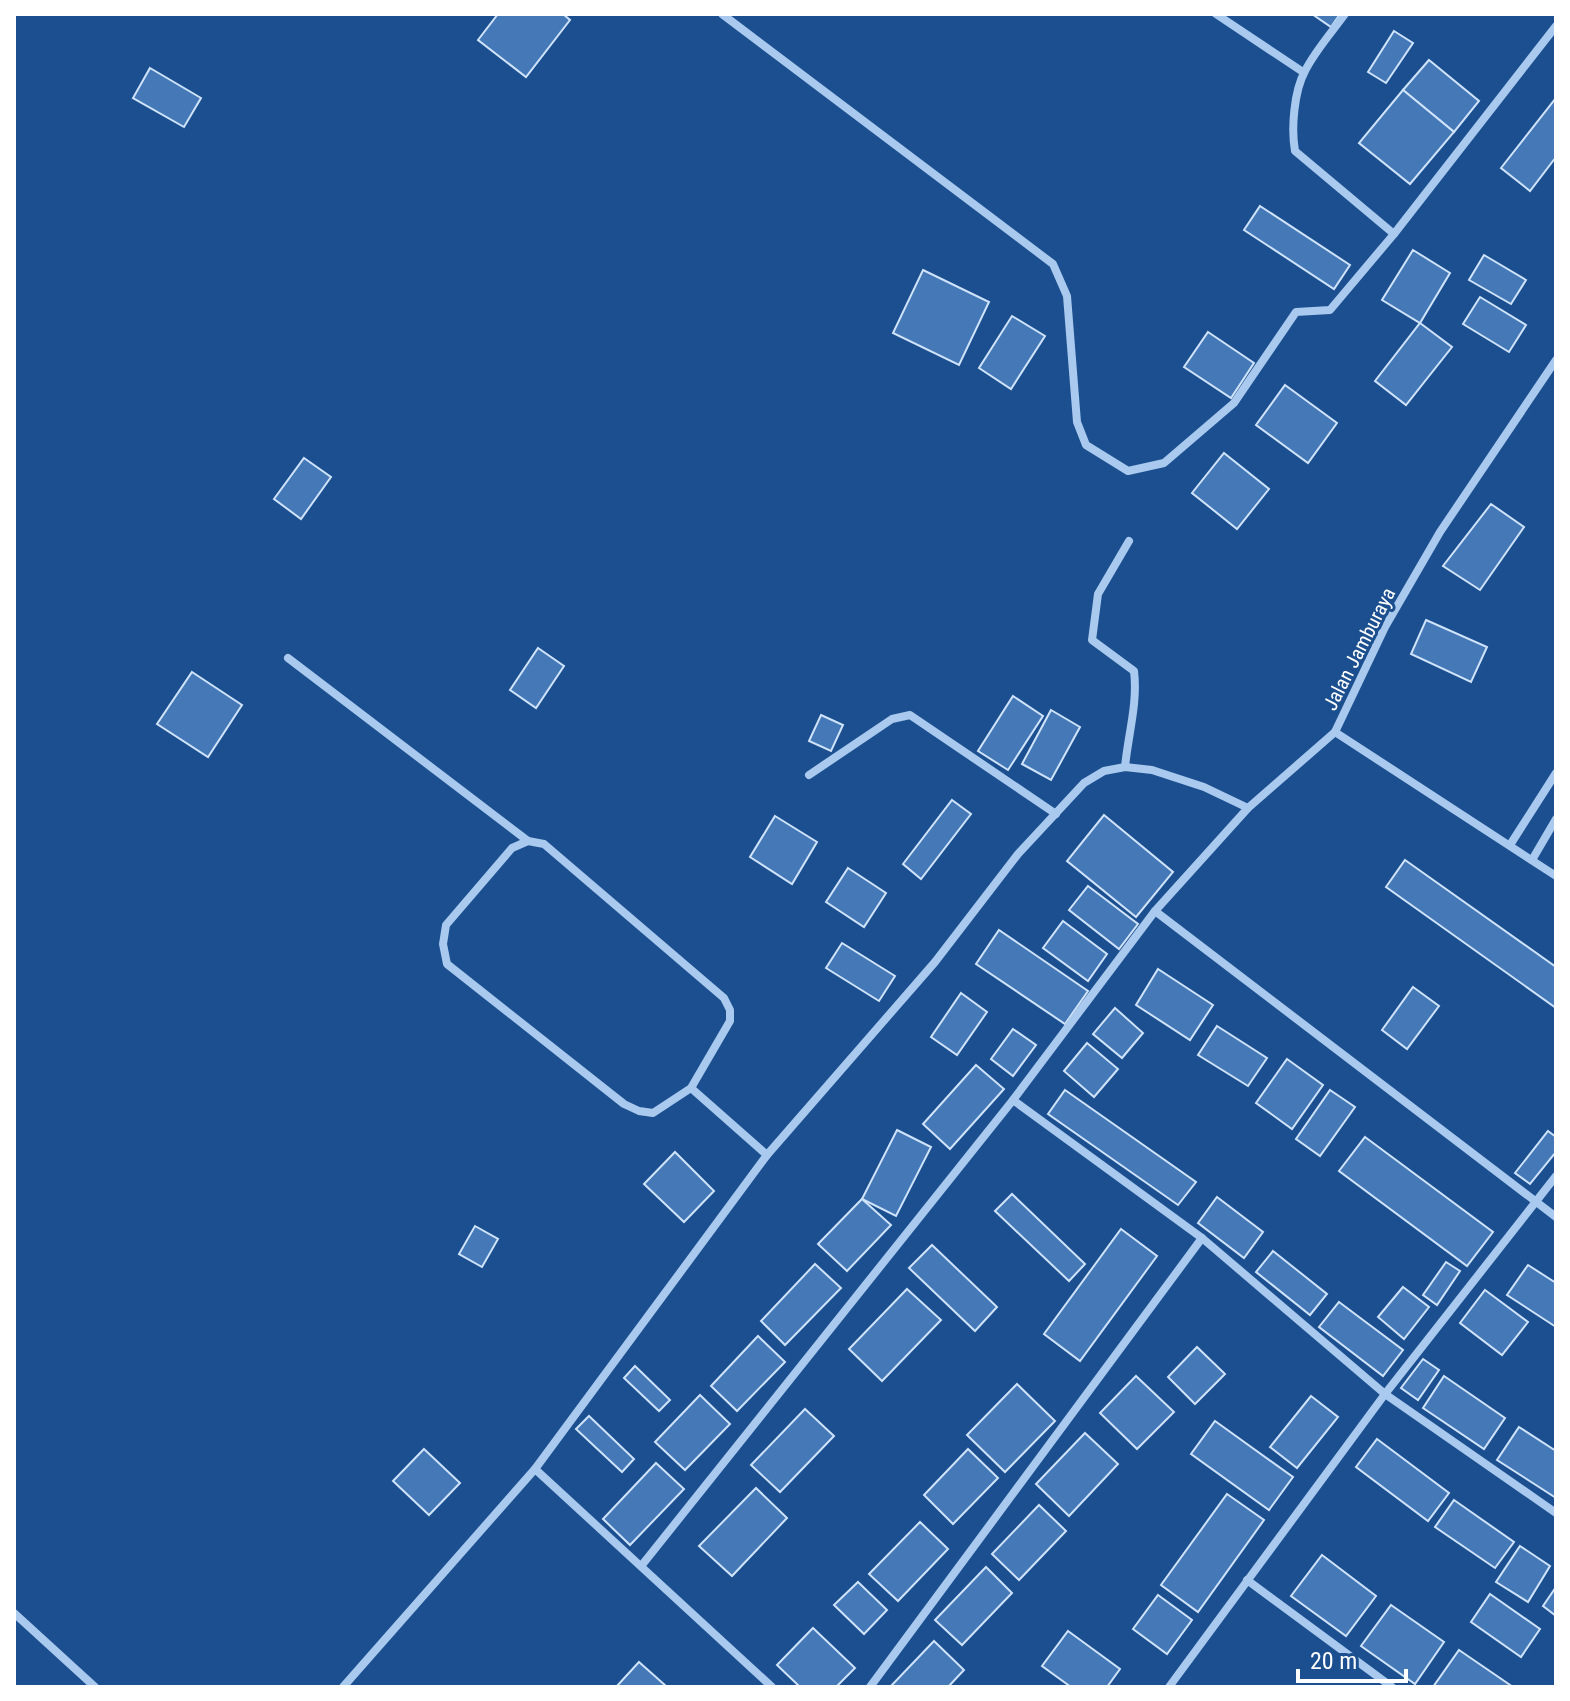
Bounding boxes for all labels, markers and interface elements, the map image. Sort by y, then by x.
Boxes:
street label: Jalan Jamburaya [1318,584,1400,714]
scale bar [1298,1633,1406,1683]
text: 20 m [1310,1647,1357,1675]

